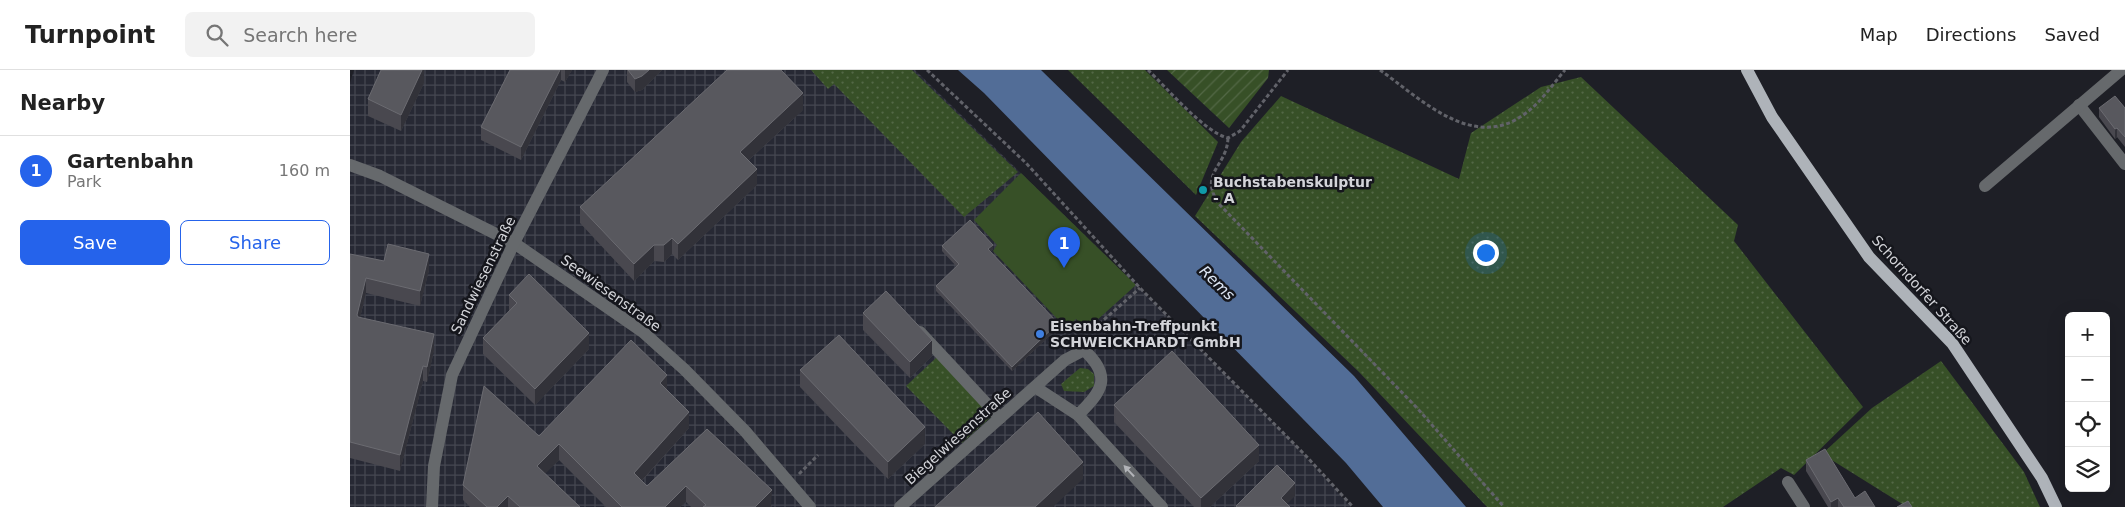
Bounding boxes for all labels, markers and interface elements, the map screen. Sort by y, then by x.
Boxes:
search box [185,12,535,57]
text: Turnpoint [25,21,155,49]
icon: search [203,21,231,49]
text: Search here [243,24,357,46]
text: Map [1860,24,1898,45]
text: Directions [1926,24,2016,45]
text: Saved [2044,24,2100,45]
text: Nearby [20,91,105,115]
text: Gartenbahn [67,150,194,172]
text: 1 [30,161,42,180]
text: 160 m [279,161,330,180]
text: Park [67,172,102,191]
place label: Buchstabenskulptur - A [1213,174,1372,206]
marker: Buchstabenskulptur - A [1197,184,1209,196]
street label: Sandwiesenstraße [448,214,518,336]
button: Save [20,220,170,265]
button: Share [180,220,330,265]
pin: 1 [1048,227,1080,268]
street label: Schorndorfer Straße [1869,232,1975,348]
your location [1473,240,1499,266]
street label: Seewiesenstraße [558,251,664,335]
water label: Rems [1196,262,1239,304]
map controls [2065,312,2110,492]
button: + [2065,312,2110,357]
place label: Eisenbahn-Treffpunkt SCHWEICKHARDT GmbH [1050,318,1241,350]
marker: Eisenbahn-Treffpunkt SCHWEICKHARDT GmbH [1034,328,1046,340]
button: − [2065,357,2110,402]
street label: Biegelwiesenstraße [902,384,1014,488]
button: locate [2065,402,2110,447]
button: layers [2065,447,2110,492]
one-way arrow [1123,466,1135,478]

